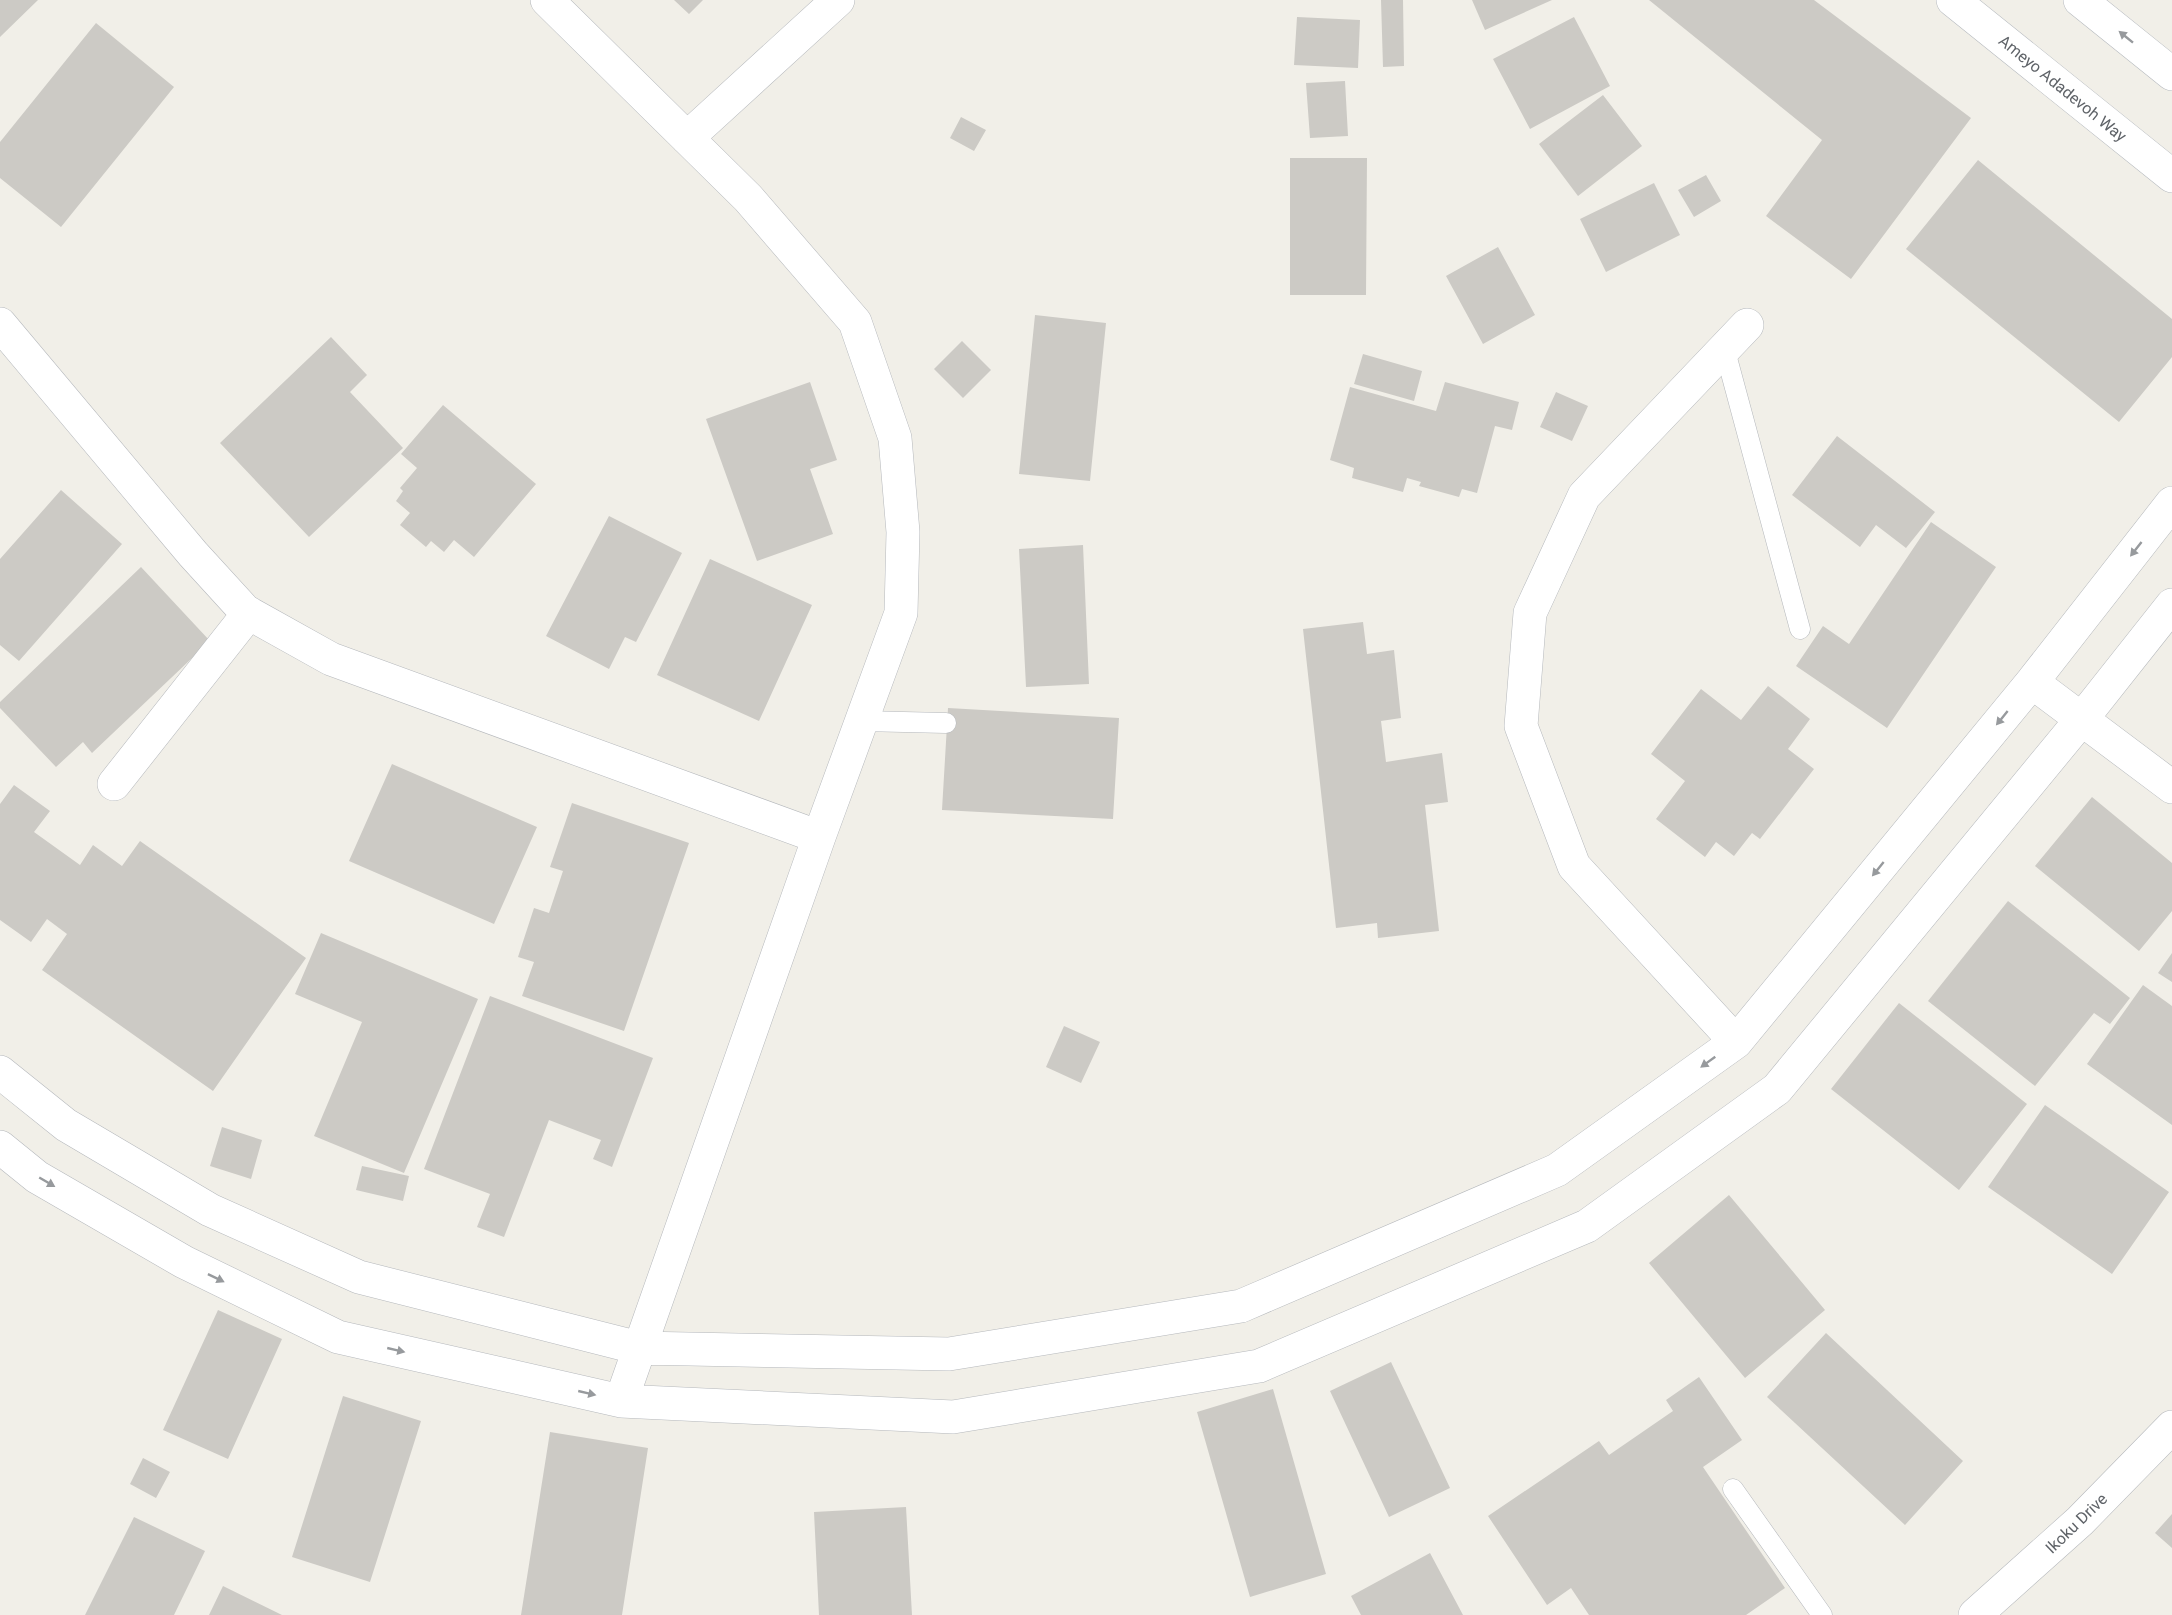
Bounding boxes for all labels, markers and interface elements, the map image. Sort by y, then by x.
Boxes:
street label: Ameyo Adadevoh Way [1995,31,2131,146]
one-way arrow [2118,31,2134,44]
one-way arrow [2130,541,2142,557]
one-way arrow [1996,710,2009,725]
one-way arrow [1872,861,1885,877]
one-way arrow [1701,1055,1716,1067]
one-way arrow [38,1177,55,1187]
one-way arrow [208,1273,225,1282]
one-way arrow [387,1346,406,1356]
one-way arrow [577,1389,596,1399]
street label: Ikoku Drive [2042,1489,2111,1557]

